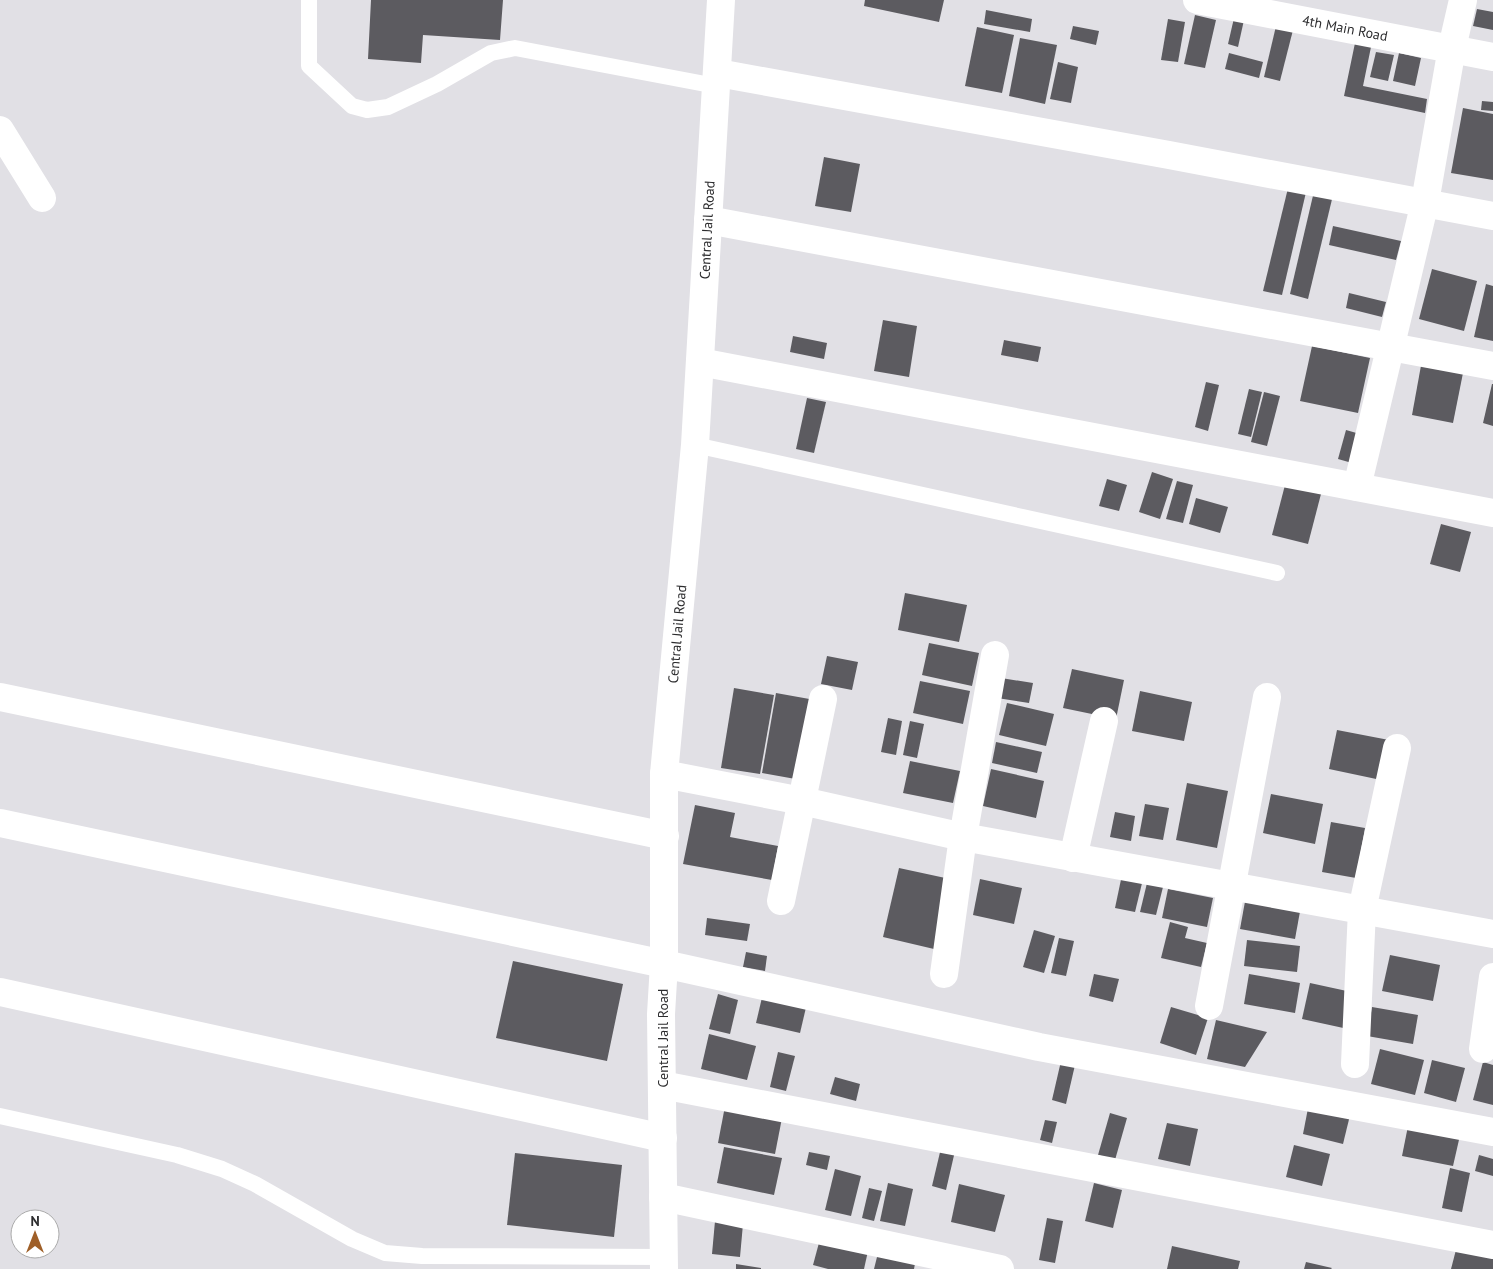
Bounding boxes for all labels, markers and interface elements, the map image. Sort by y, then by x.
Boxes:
street label: 4th Main Road [1301,11,1389,45]
street label: Central Jail Road [695,180,719,280]
street label: Central Jail Road [664,584,690,684]
street label: Central Jail Road [654,989,672,1087]
north arrow [10,1209,60,1259]
text: N [30,1212,40,1230]

